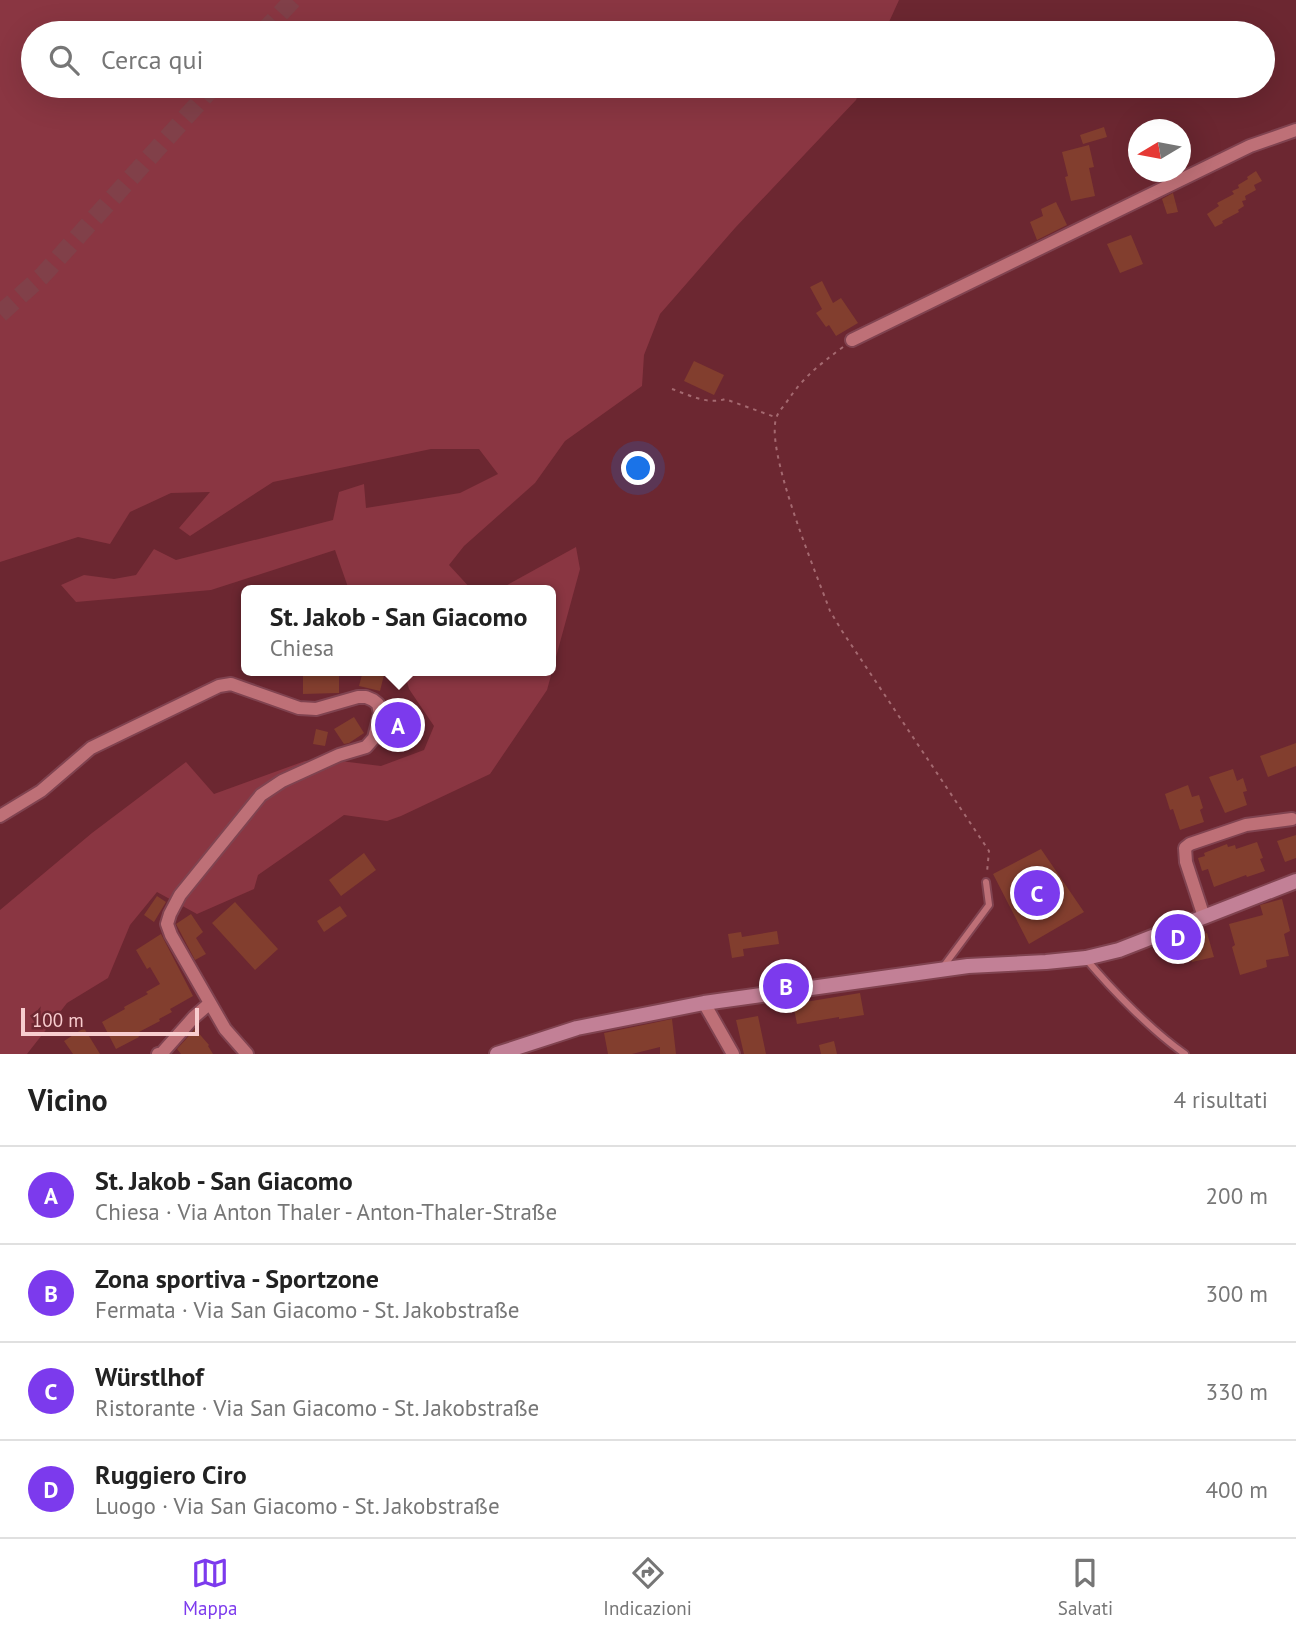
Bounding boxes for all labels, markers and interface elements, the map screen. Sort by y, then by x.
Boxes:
search box [21,21,1275,98]
icon: search [45,41,83,79]
text: Cerca qui [101,43,204,76]
north arrow [1128,119,1191,182]
your location [621,451,655,485]
popup [241,585,556,676]
text: St. Jakob - San Giacomo [270,600,527,633]
text: Chiesa [270,633,334,662]
pin: A [375,699,421,751]
pin: C [1014,867,1060,919]
pin: D [1155,911,1201,963]
pin: B [763,960,809,1012]
scale bar [21,1005,200,1037]
text: 100 m [32,1008,84,1032]
text: Vicino [28,1080,108,1119]
text: 4 risultati [1173,1085,1268,1114]
text: St. Jakob - San Giacomo [95,1164,353,1197]
text: A [44,1181,58,1210]
text: 200 m [1206,1181,1268,1210]
text: Chiesa · Via Anton Thaler - Anton-Thaler-Straße [95,1197,557,1226]
text: Zona sportiva - Sportzone [95,1262,379,1295]
text: B [44,1279,58,1308]
text: 300 m [1206,1279,1268,1308]
text: Fermata · Via San Giacomo - St. Jakobstraße [95,1295,520,1324]
text: Würstlhof [95,1360,204,1393]
text: C [45,1377,57,1406]
text: 330 m [1206,1377,1268,1406]
text: Ristorante · Via San Giacomo - St. Jakobstraße [95,1393,539,1422]
text: Ruggiero Ciro [95,1458,247,1491]
text: D [44,1475,58,1504]
text: 400 m [1206,1475,1268,1504]
text: Luogo · Via San Giacomo - St. Jakobstraße [95,1491,500,1520]
tab: Mappa [183,1554,237,1620]
tab: Indicazioni [603,1554,692,1620]
tab: Salvati [1058,1554,1113,1620]

